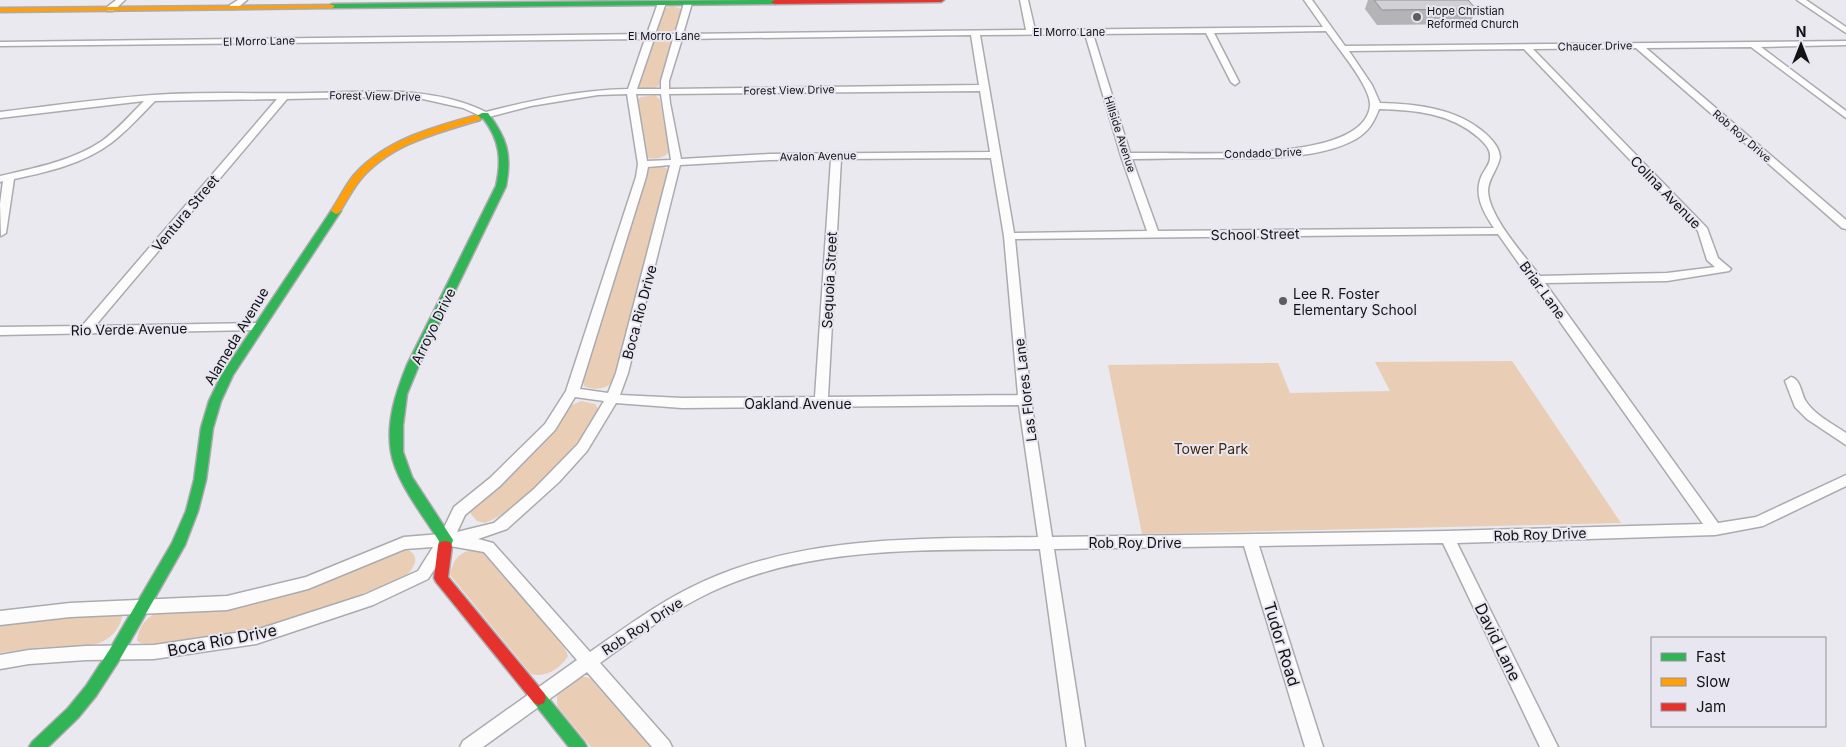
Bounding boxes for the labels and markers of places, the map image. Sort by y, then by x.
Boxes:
place label: Hope Christian Reformed Church [1427,4,1519,31]
marker: Hope Christian Reformed Church [1411,11,1423,23]
place label: Lee R. Foster Elementary School [1293,285,1417,318]
marker: Lee R. Foster Elementary School [1277,295,1289,307]

